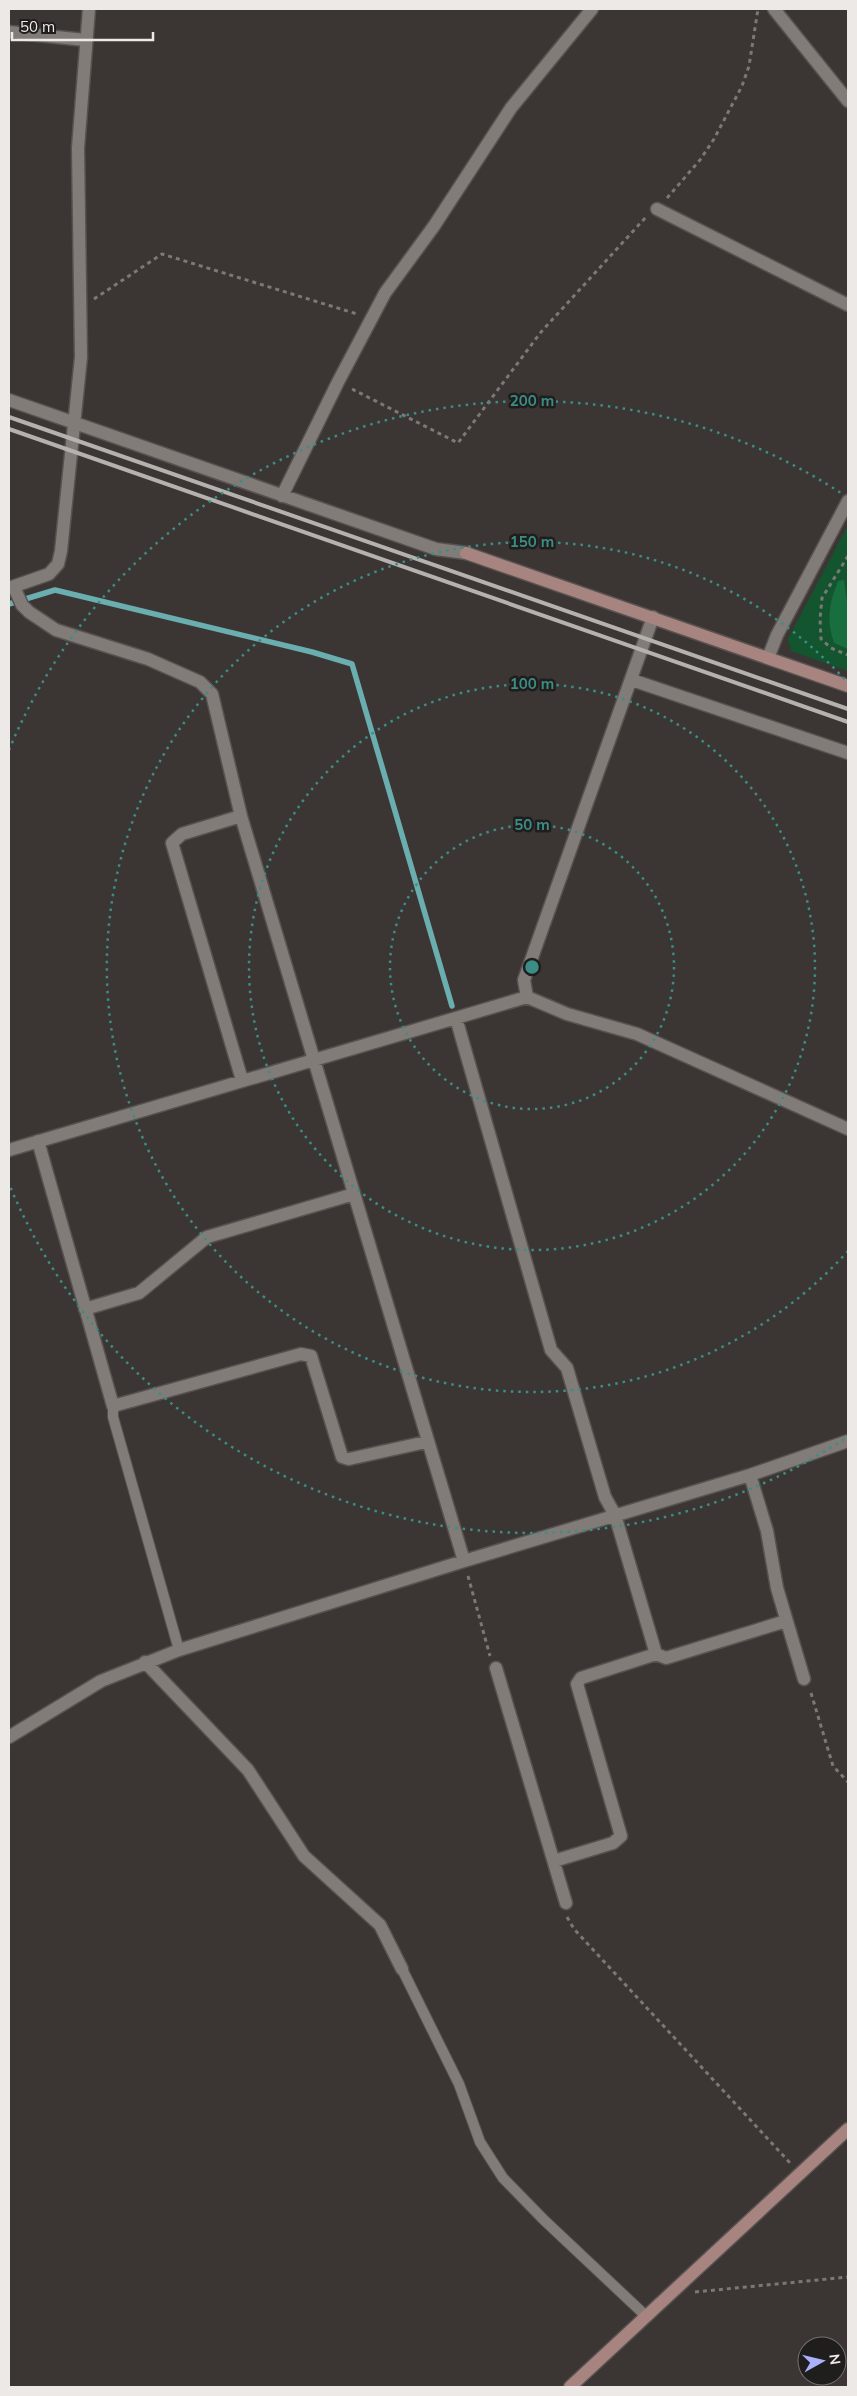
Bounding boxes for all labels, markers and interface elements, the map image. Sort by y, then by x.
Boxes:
scale bar [12,10,154,42]
text: 50 m [20,17,55,36]
text: 200 m [510,391,554,410]
text: 150 m [510,532,554,551]
text: 100 m [510,674,554,693]
text: 50 m [514,815,550,834]
centre of rings [523,958,541,976]
north arrow [797,2336,847,2386]
text: N [825,2353,845,2366]

